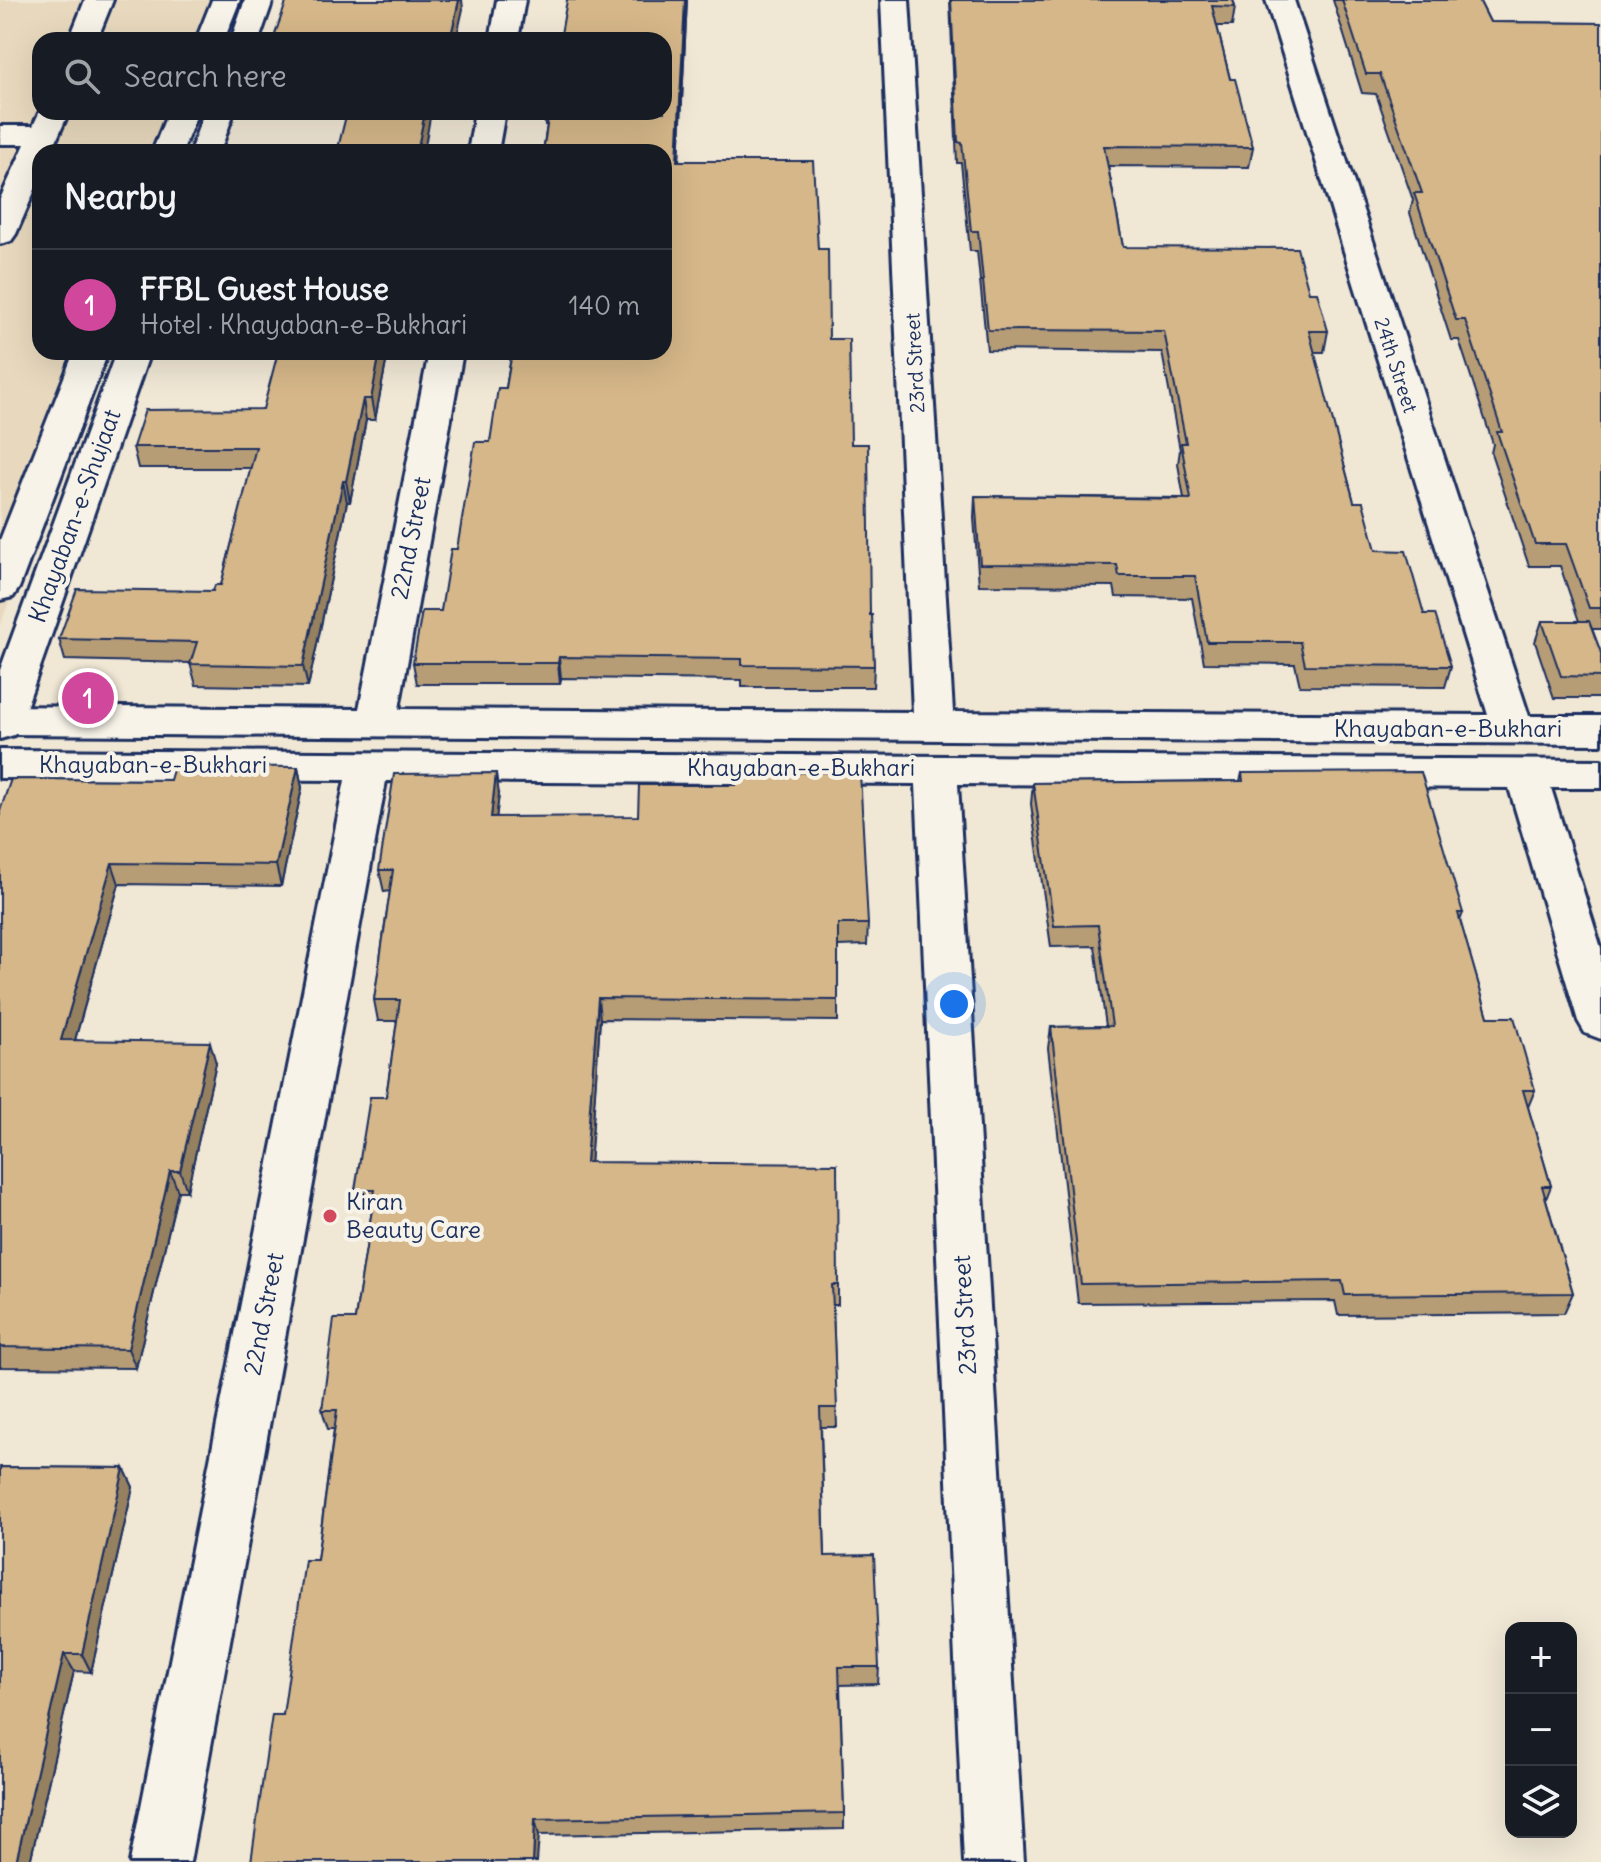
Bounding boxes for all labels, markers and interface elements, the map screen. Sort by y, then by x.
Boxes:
search box [32,32,672,120]
icon: search [60,54,104,98]
text: Search here [124,57,287,95]
text: Nearby [64,175,177,218]
text: FFBL Guest House [140,270,389,308]
text: 1 [85,289,95,322]
text: 140 m [569,289,640,322]
text: Hotel · Khayaban-e-Bukhari [140,308,467,341]
street label: 23rd Street [899,312,930,414]
street label: 24th Street [1369,314,1424,416]
street label: Khayaban-e-Shujaat [22,405,127,626]
street label: 22nd Street [383,474,437,602]
pin: 1 [62,668,114,728]
street label: Khayaban-e-Bukhari [1334,713,1562,743]
street label: Khayaban-e-Bukhari [39,749,267,779]
street label: Khayaban-e-Bukhari [687,752,915,782]
your location [934,984,974,1024]
place label: Kiran Beauty Care [346,1186,481,1244]
marker: Kiran Beauty Care [321,1207,339,1225]
street label: 22nd Street [236,1250,290,1378]
street label: 23rd Street [946,1254,982,1376]
map controls [1505,1622,1577,1838]
button: + [1505,1622,1577,1694]
button: − [1505,1694,1577,1766]
button: layers [1505,1766,1577,1838]

